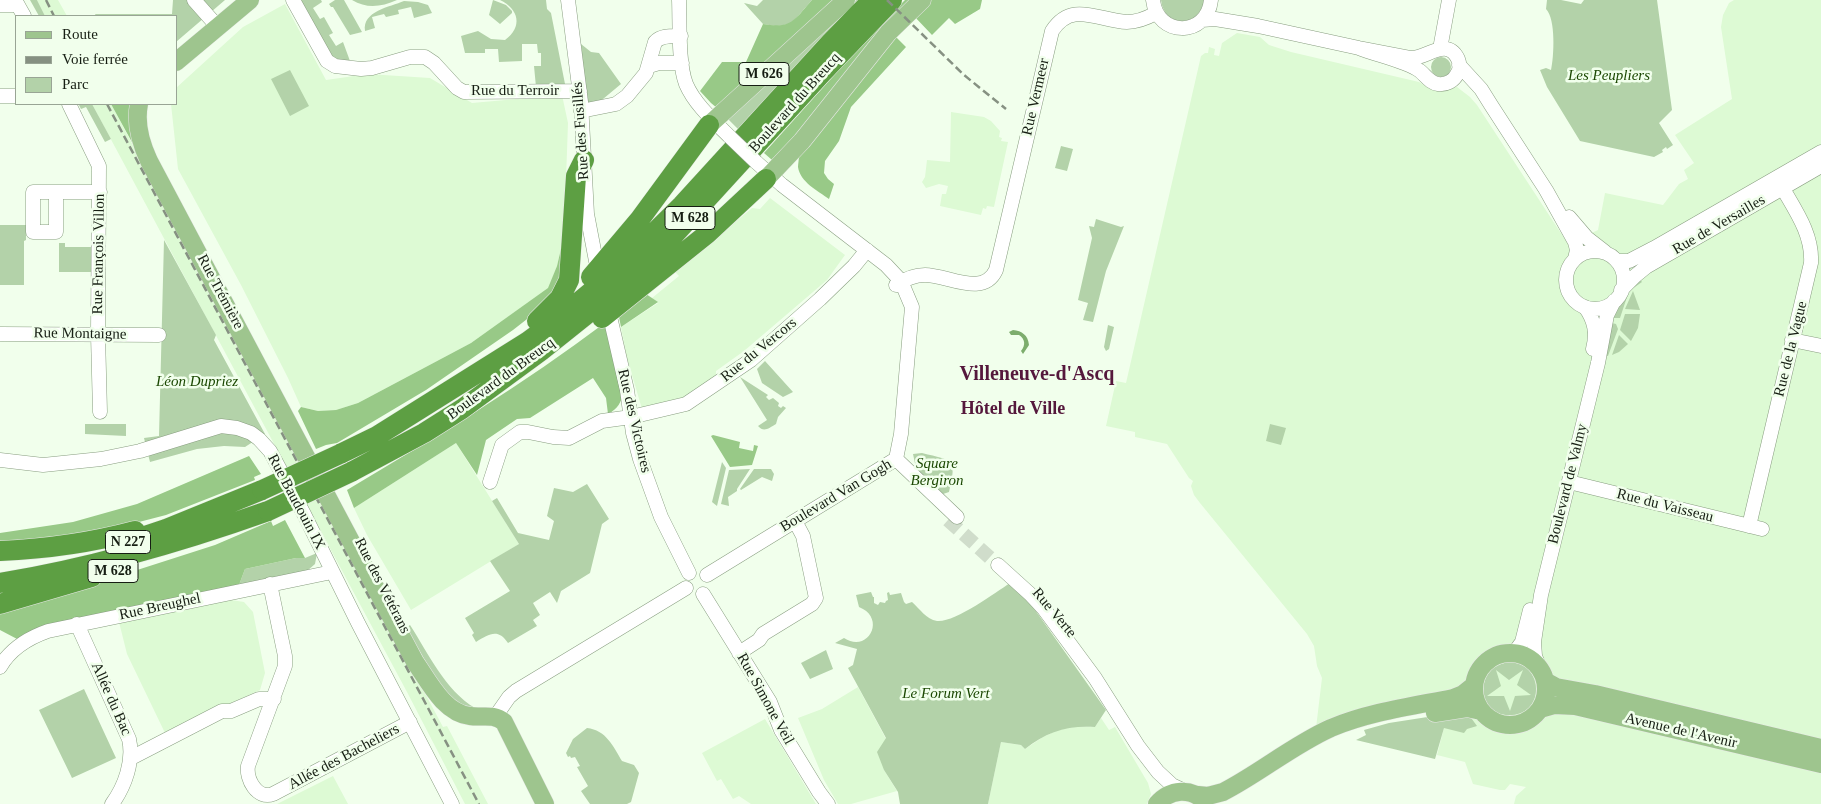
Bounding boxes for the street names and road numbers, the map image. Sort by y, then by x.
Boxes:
street label: Boulevard du Breucq [745,49,845,157]
street label: Rue Vermeer [1018,57,1054,137]
road number: M 626 [739,62,789,86]
street label: Rue des Fusillés [569,81,593,181]
street label: Rue du Terroir [471,82,559,100]
street label: Rue de Versailles [1669,191,1769,259]
street label: Rue François Villon [89,193,109,315]
road number: M 628 [665,207,715,230]
street label: Rue Trémière [193,251,247,333]
street label: Rue de la Vague [1770,299,1812,399]
street label: Rue du Vercors [717,314,801,386]
street label: Rue Montaigne [33,324,127,344]
street label: Boulevard du Breucq [444,334,558,424]
street label: Rue des Victoires [613,367,655,475]
street label: Boulevard de Valmy [1544,422,1592,546]
street label: Rue Baudouin IX [263,451,329,553]
street label: Boulevard Van Gogh [777,456,895,536]
street label: Rue du Vaisseau [1615,485,1715,527]
road number: N 227 [106,530,150,554]
street label: Rue des Vétérans [350,535,414,637]
road number: M 628 [88,560,138,582]
street label: Rue Verte [1028,584,1080,642]
street label: Rue Breughel [118,590,202,624]
street label: Rue Simone Veil [732,650,798,748]
street label: Allée du Bac [87,660,135,738]
street label: Avenue de l'Avenir [1623,709,1739,753]
street label: Allée des Bacheliers [285,720,403,794]

